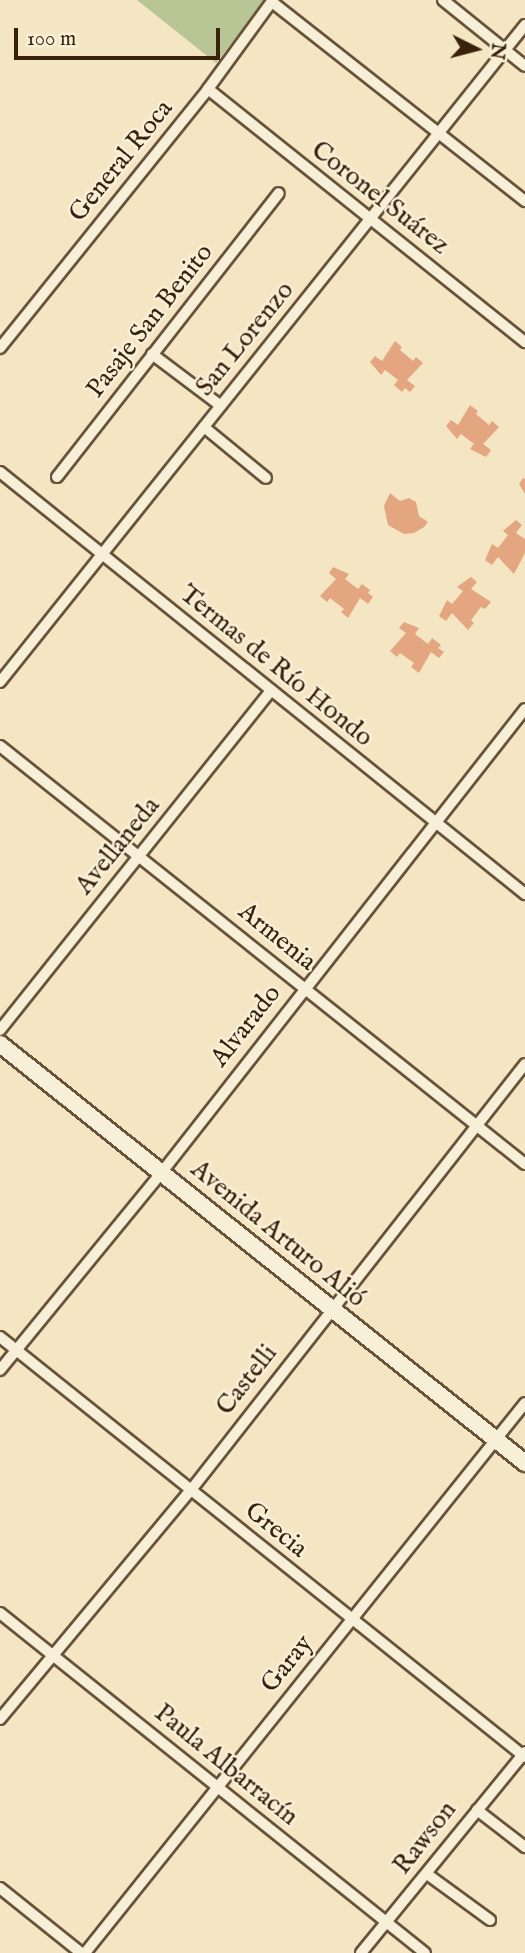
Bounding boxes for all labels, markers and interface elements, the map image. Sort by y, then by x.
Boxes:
scale bar [18,14,224,58]
north arrow [441,14,511,84]
text: 100 m [27,26,76,53]
text: N [484,42,510,61]
street label: General Roca [62,94,180,228]
street label: Coronel Suárez [305,135,455,261]
street label: Pasaje San Benito [80,238,220,404]
street label: San Lorenzo [189,276,301,402]
street label: Termas de Río Hondo [173,579,379,753]
street label: Avellaneda [69,791,167,901]
street label: Armenia [232,896,322,978]
street label: Alvarado [204,979,288,1073]
street label: Avenida Arturo Alió [184,1154,372,1314]
street label: Castelli [210,1338,284,1422]
street label: Grecia [238,1495,314,1565]
street label: Garay [254,1629,320,1699]
street label: Paula Albarracín [148,1698,304,1832]
street label: Rawson [387,1795,463,1881]

